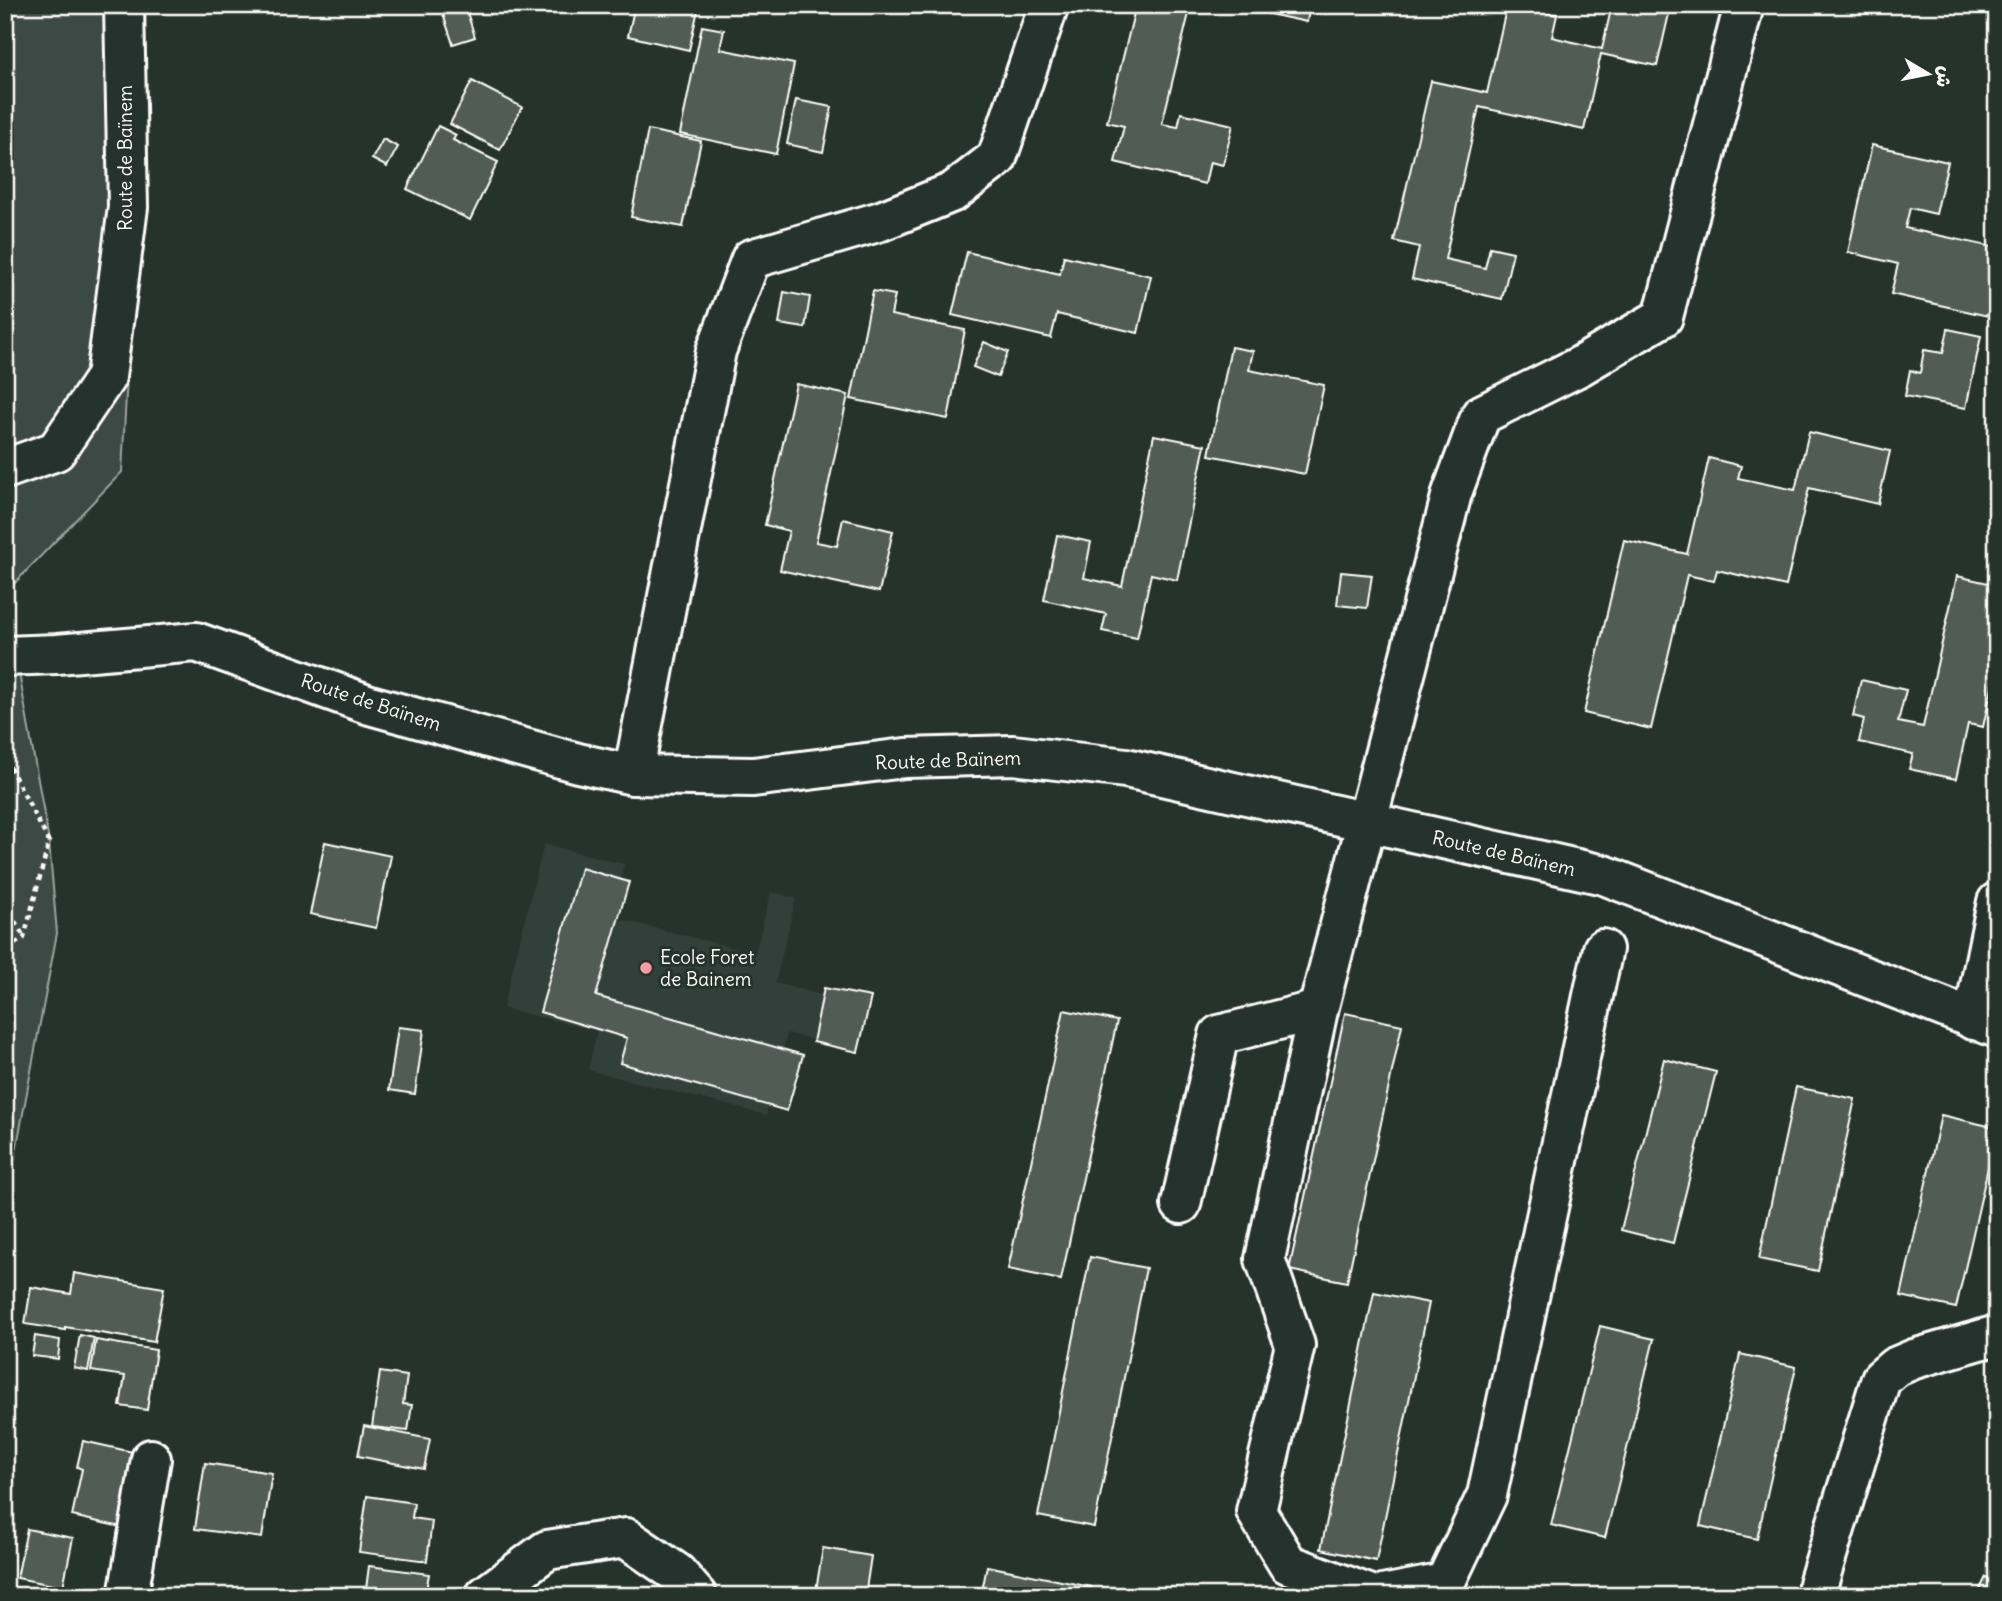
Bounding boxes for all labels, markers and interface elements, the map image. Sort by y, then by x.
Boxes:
north arrow [1894,38,1964,108]
text: ش [1931,65,1958,89]
street label: Route de Baïnem [113,85,137,231]
street label: Route de Baïnem [298,668,444,736]
street label: Route de Baïnem [875,745,1021,775]
street label: Route de Baïnem [1430,825,1578,881]
place label: Ecole Foret de Bainem [660,945,754,991]
marker: Ecole Foret de Bainem [638,960,654,976]

